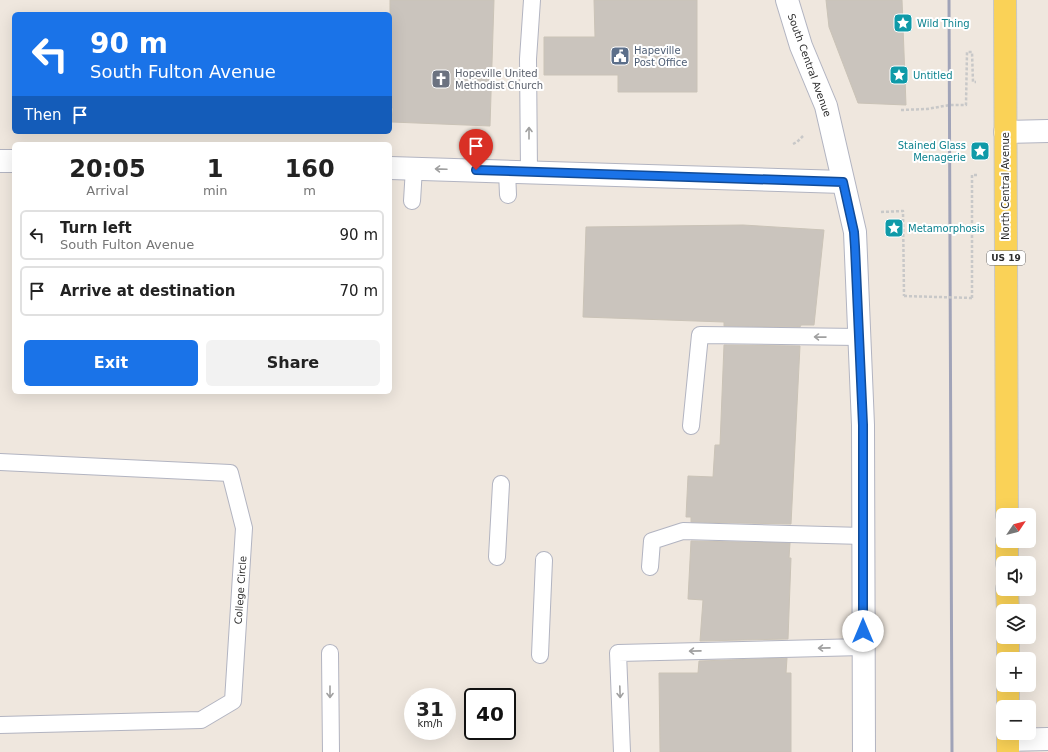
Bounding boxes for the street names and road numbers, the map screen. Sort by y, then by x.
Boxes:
street label: South Central Avenue [786,12,833,118]
street label: North Central Avenue [1000,132,1011,240]
road number: US 19 [987,251,1025,265]
street label: College Circle [233,555,248,625]

